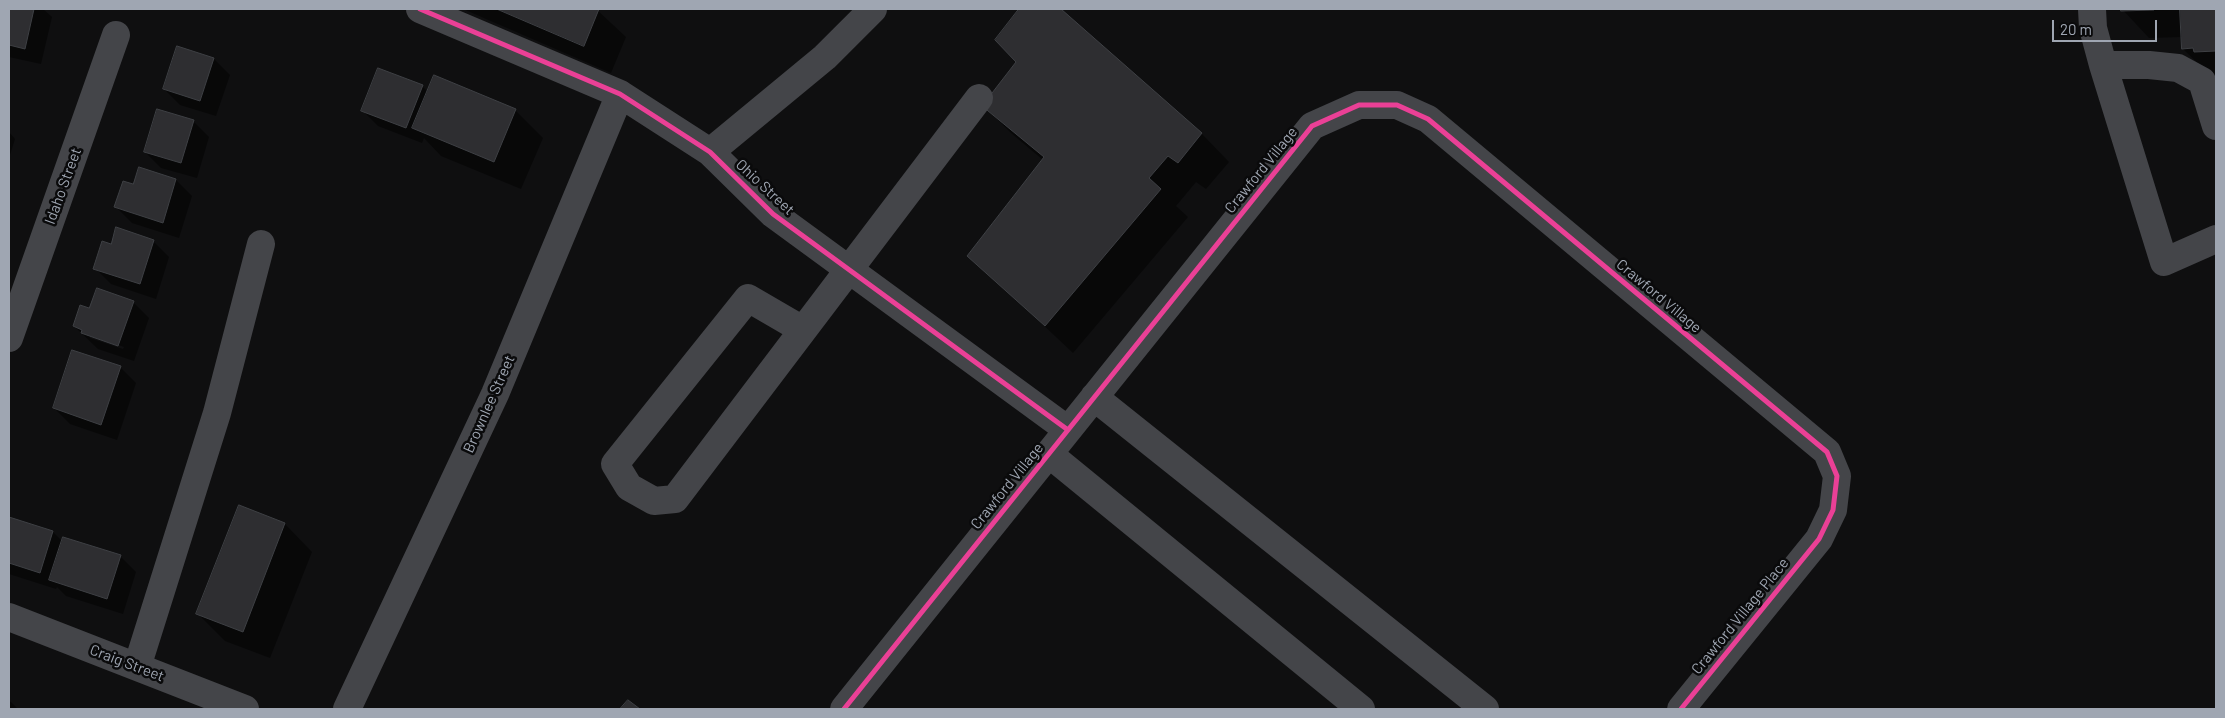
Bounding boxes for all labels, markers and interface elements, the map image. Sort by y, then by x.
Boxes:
scale bar [2055,10,2160,42]
text: 20 m [2060,20,2092,38]
street label: Crawford Village [1221,123,1301,217]
street label: Idaho Street [41,145,85,227]
street label: Ohio Street [732,155,798,219]
street label: Crawford Village [1613,255,1705,337]
street label: Brownlee Street [459,352,519,456]
street label: Crawford Village [967,439,1047,533]
street label: Crawford Village Place [1688,554,1792,678]
street label: Craig Street [87,641,167,685]

